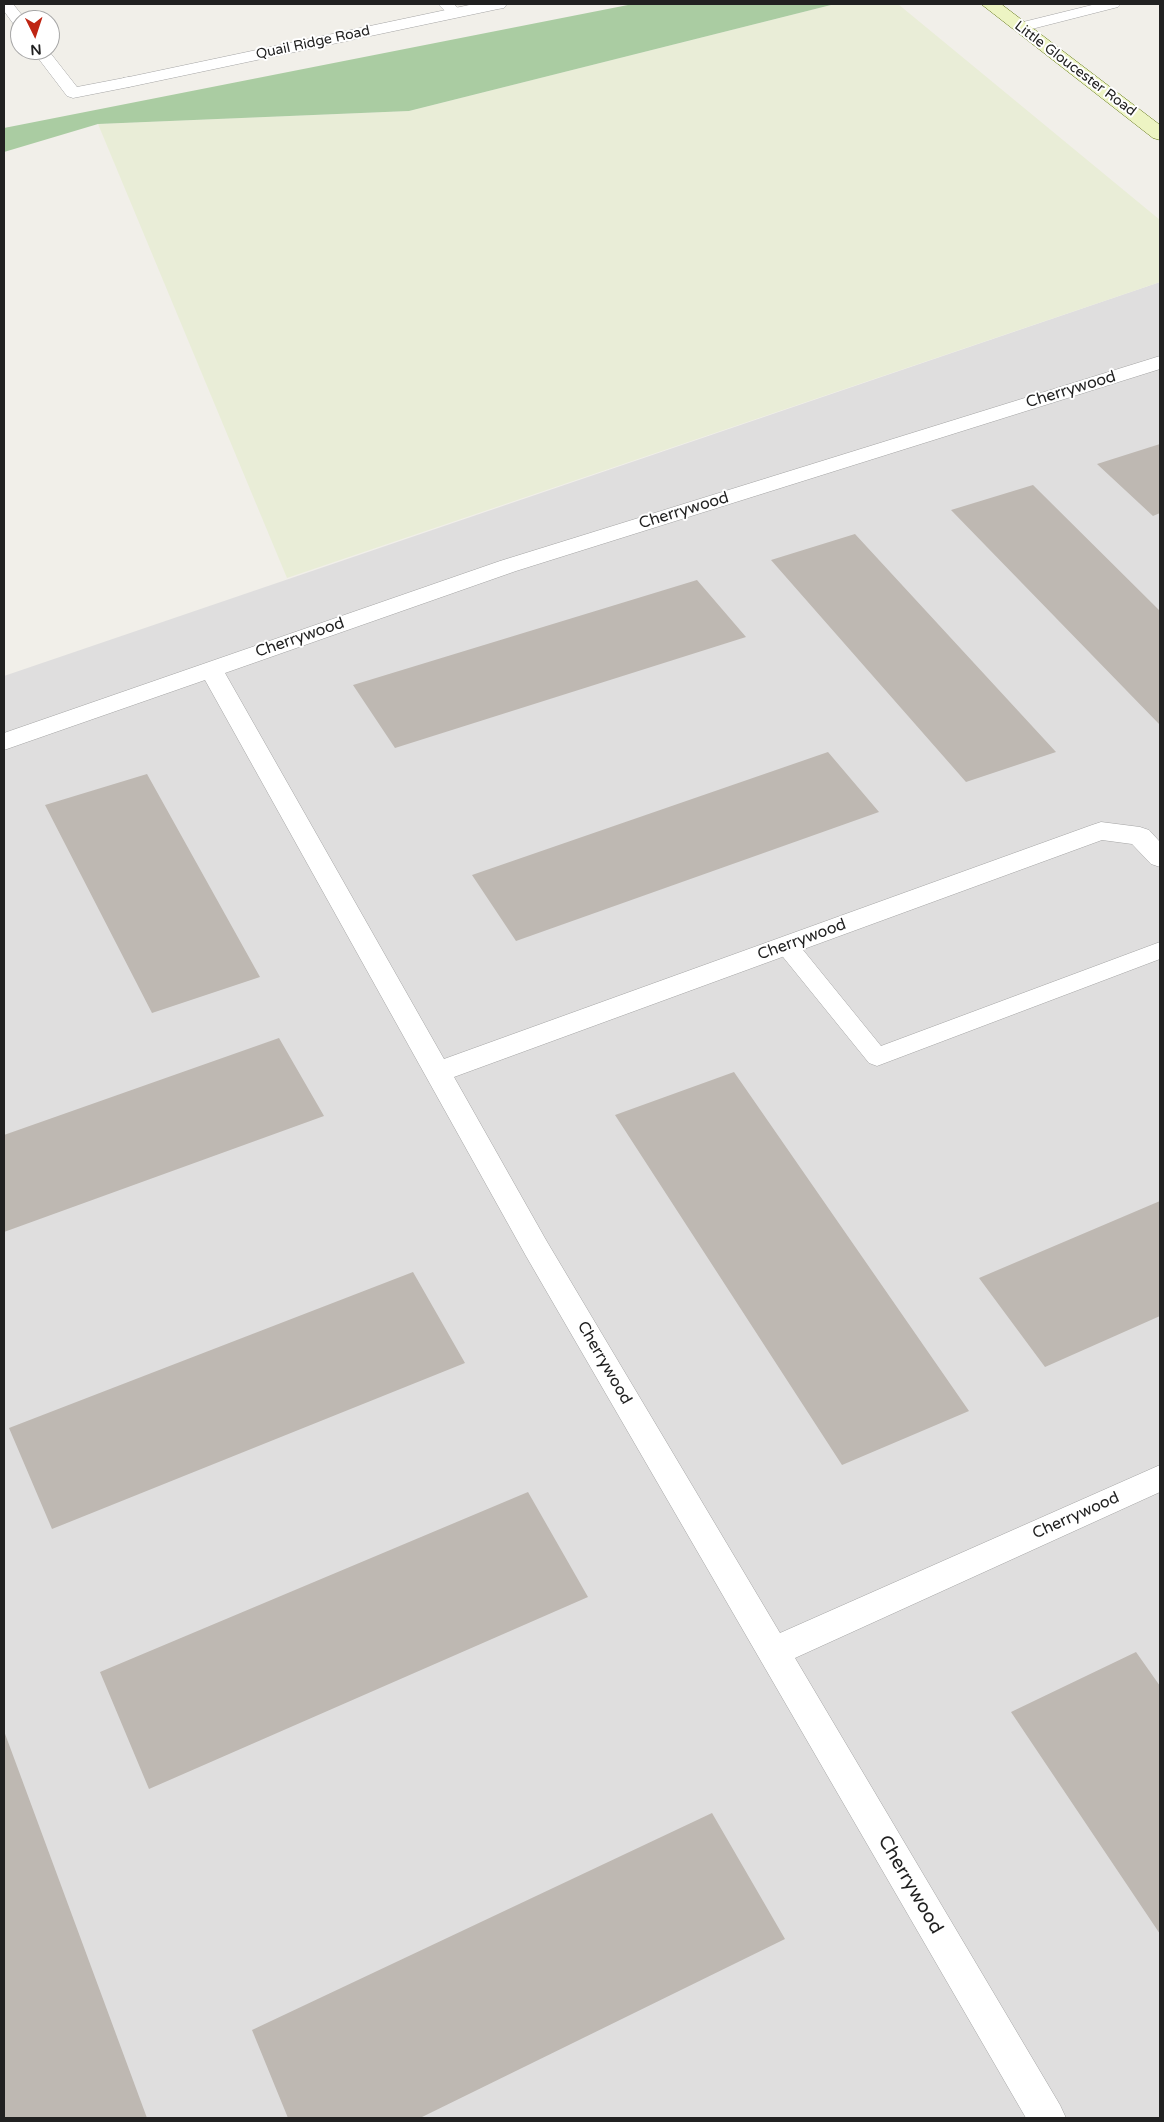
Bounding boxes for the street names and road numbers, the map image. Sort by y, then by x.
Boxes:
street label: Little Gloucester Road [1011,18,1139,120]
street label: Quail Ridge Road [254,23,372,63]
street label: Cherrywood [1024,367,1118,413]
street label: Cherrywood [637,488,731,534]
street label: Cherrywood [253,614,347,662]
street label: Cherrywood [755,915,849,965]
street label: Cherrywood [572,1318,636,1408]
street label: Cherrywood [1030,1488,1122,1544]
street label: Cherrywood [873,1832,947,1938]

